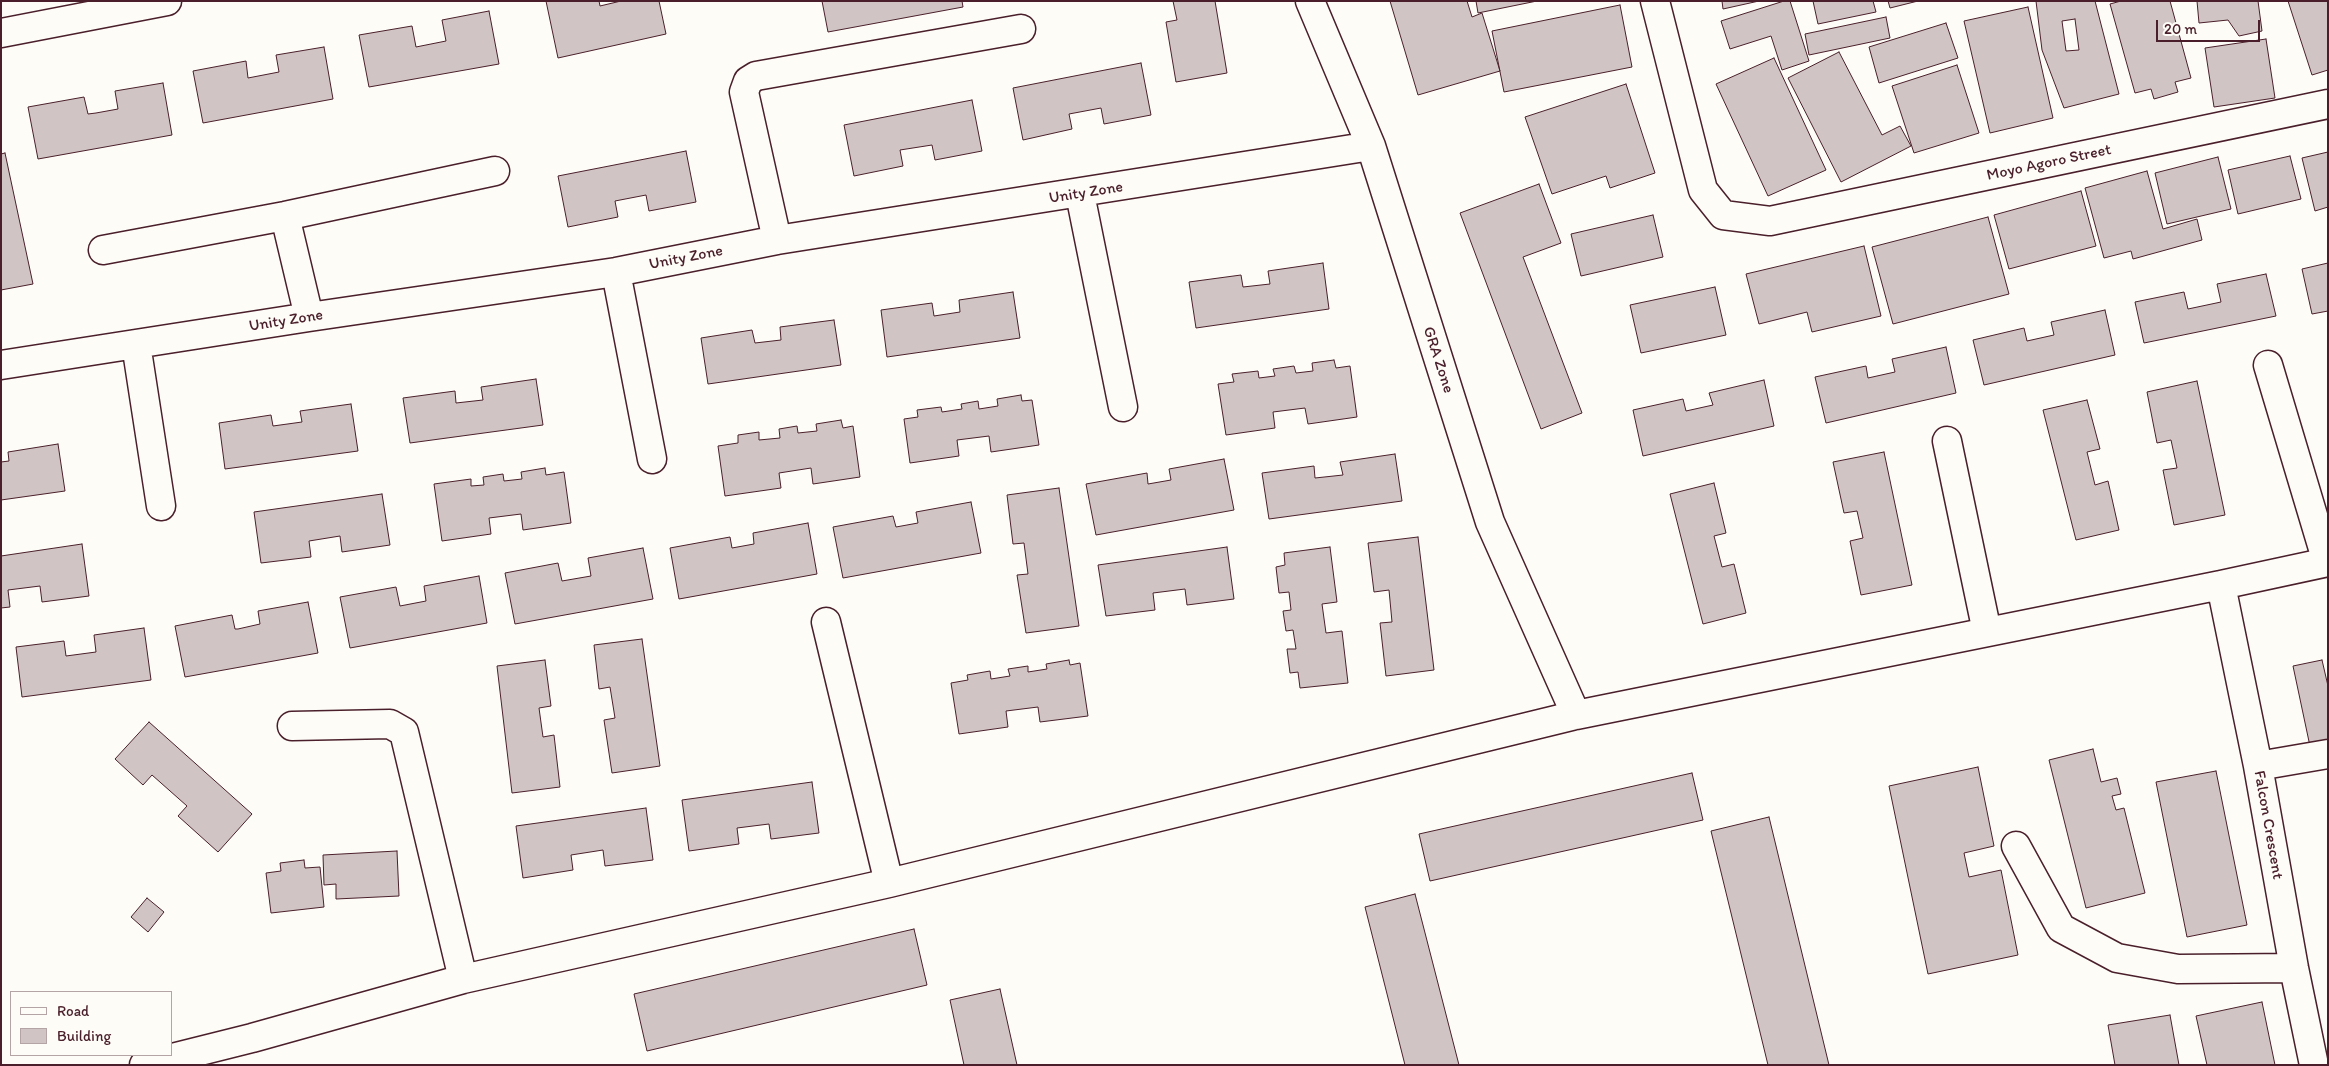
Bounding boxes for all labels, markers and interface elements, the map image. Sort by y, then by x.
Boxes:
scale bar [2159,10,2263,42]
text: 20 m [2164,20,2197,38]
street label: Moyo Agoro Street [1985,140,2113,186]
street label: Unity Zone [1048,178,1124,208]
street label: Unity Zone [647,241,725,275]
street label: Unity Zone [248,306,324,336]
street label: GRA Zone [1418,324,1458,396]
street label: Falcon Crescent [2249,769,2287,881]
legend [10,991,172,1056]
text: Road [57,1002,89,1020]
text: Building [57,1027,111,1045]

